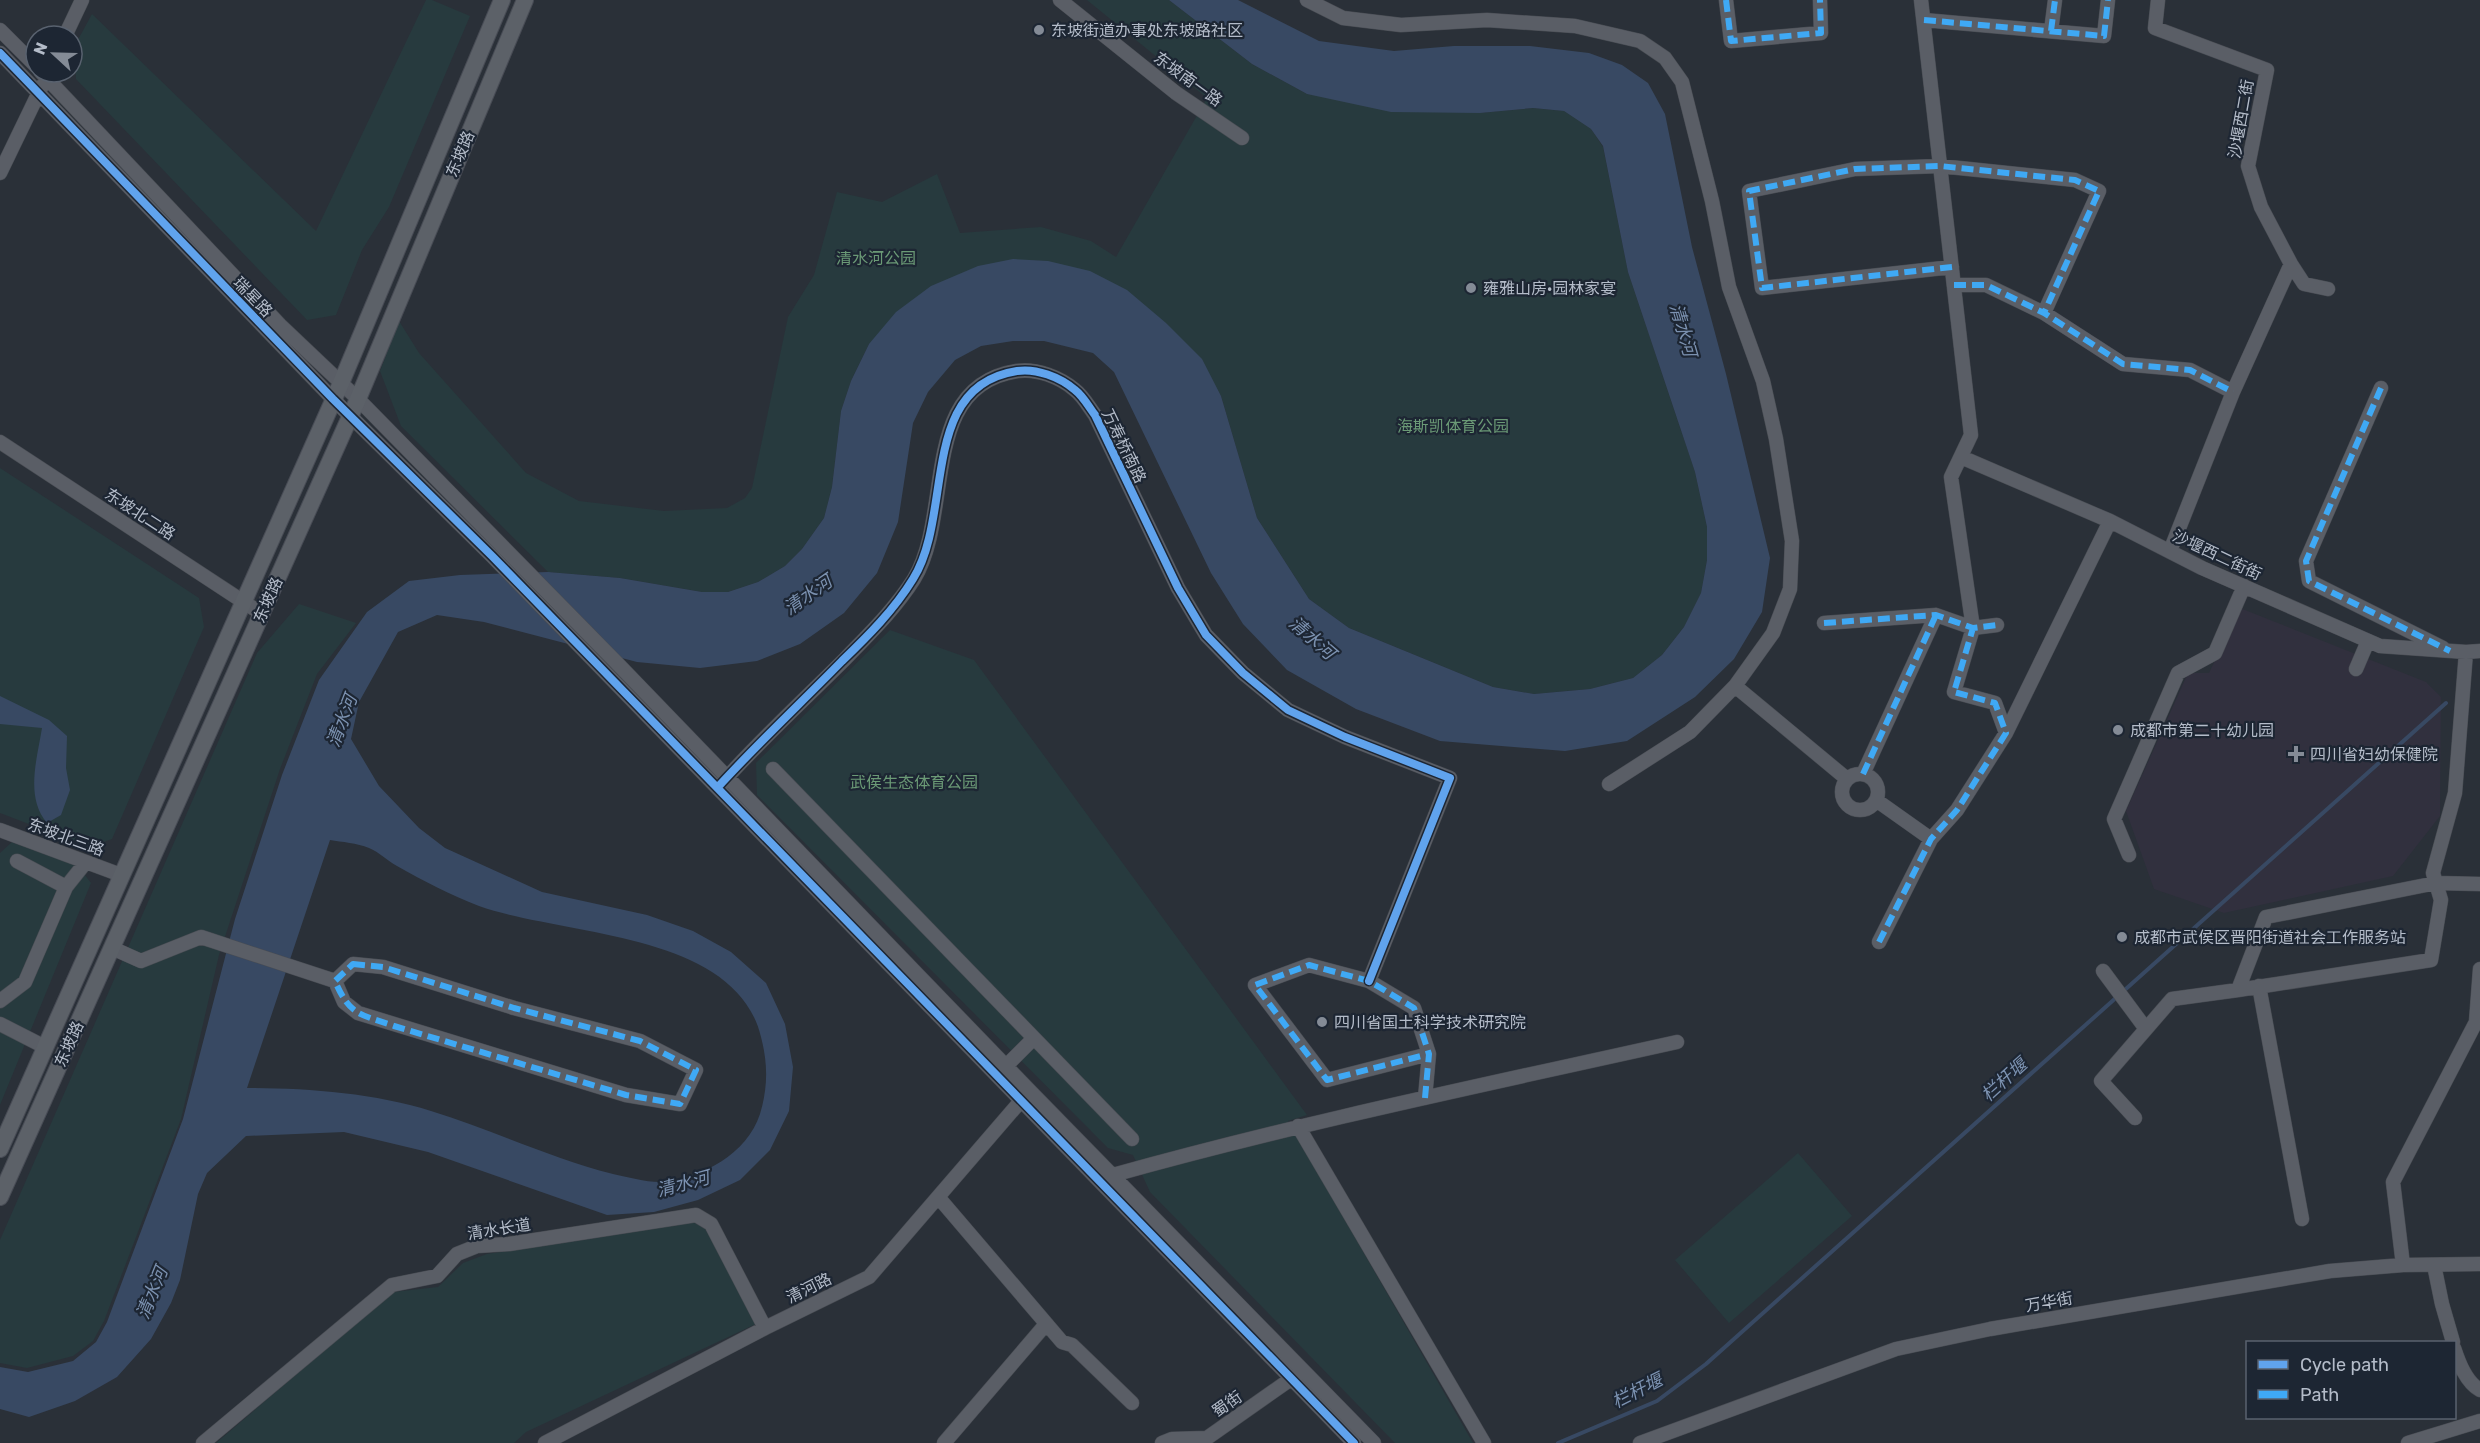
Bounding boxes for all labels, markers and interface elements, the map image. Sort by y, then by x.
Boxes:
place label: 东坡街道办事处东坡路社区 [1051,21,1243,40]
marker: 东坡街道办事处东坡路社区 [1032,23,1046,37]
north arrow [24,24,84,84]
text: N [30,40,52,57]
street label: 东坡南一路 [1150,48,1226,110]
street label: 沙堰西二街 [2225,78,2257,160]
street label: 东坡路 [442,128,478,180]
park label: 清水河公园 [836,249,916,268]
street label: 瑞星路 [229,273,277,321]
place label: 雍雅山房·园林家宴 [1483,279,1616,298]
marker: 雍雅山房·园林家宴 [1464,281,1478,295]
water label: 清水河 [1665,301,1702,362]
street label: 万寿桥南路 [1098,406,1150,486]
park label: 海斯凯体育公园 [1397,417,1509,436]
street label: 东坡北二路 [101,484,179,544]
street label: 沙堰西二街街 [2169,526,2265,584]
water label: 清水河 [780,569,839,619]
street label: 东坡路 [250,574,286,626]
water label: 清水河 [1284,612,1342,666]
water label: 清水河 [322,689,363,750]
place label: 成都市第二十幼儿园 [2130,721,2274,740]
marker: 成都市第二十幼儿园 [2111,723,2125,737]
marker: 四川省妇幼保健院 [2287,745,2305,763]
place label: 四川省妇幼保健院 [2310,745,2438,764]
park label: 武侯生态体育公园 [850,773,978,792]
street label: 东坡北三路 [25,814,107,860]
place label: 成都市武侯区晋阳街道社会工作服务站 [2134,928,2406,947]
marker: 成都市武侯区晋阳街道社会工作服务站 [2115,930,2129,944]
place label: 四川省国土科学技术研究院 [1334,1013,1526,1032]
marker: 四川省国土科学技术研究院 [1315,1015,1329,1029]
street label: 东坡路 [51,1018,87,1070]
water label: 栏杆堰 [1977,1052,2034,1106]
water label: 清水河 [654,1166,715,1202]
street label: 清水长道 [466,1215,532,1243]
water label: 清水河 [132,1261,173,1322]
street label: 清河路 [783,1269,835,1307]
street label: 万华街 [2024,1288,2074,1316]
legend [2246,1341,2456,1419]
text: Cycle path [2300,1354,2389,1376]
water label: 栏杆堰 [1608,1368,1669,1413]
text: Path [2300,1384,2339,1406]
street label: 蜀街 [1208,1387,1246,1421]

